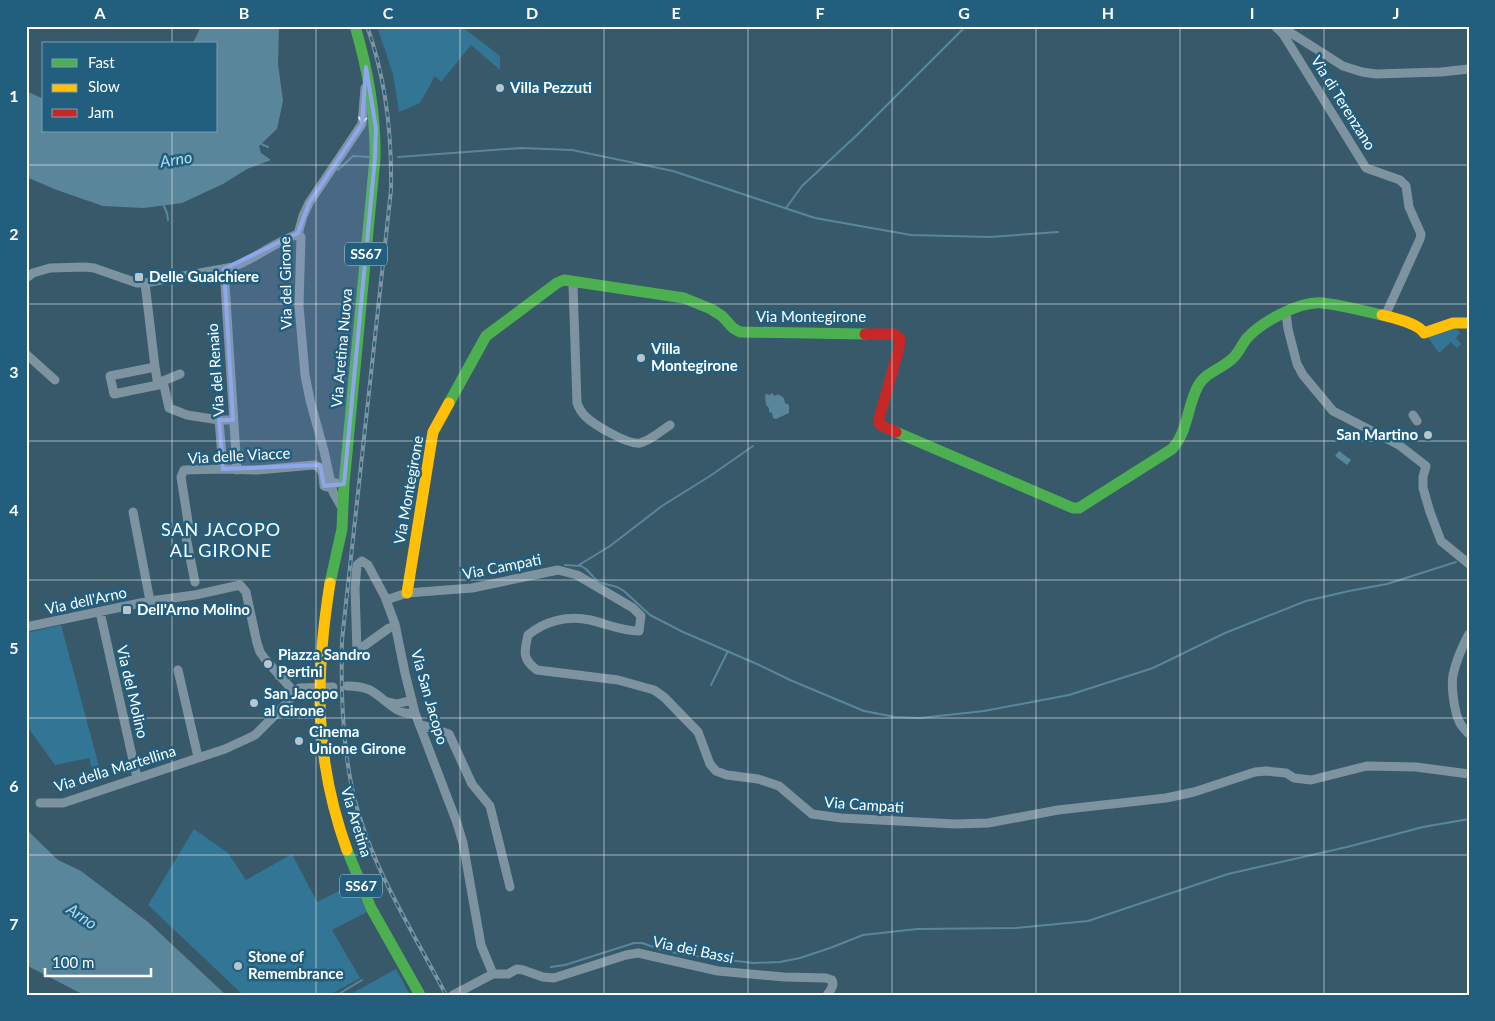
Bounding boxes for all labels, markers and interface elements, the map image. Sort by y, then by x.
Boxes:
text: A [93,3,106,22]
text: B [239,3,249,22]
text: C [383,3,394,22]
text: D [526,3,538,22]
text: E [671,3,681,22]
text: F [815,3,825,22]
text: G [958,3,970,22]
text: H [1102,3,1114,22]
text: I [1250,3,1254,22]
text: J [1393,3,1399,22]
legend [42,42,218,132]
street label: Via di Terenzano [1308,52,1380,153]
text: Fast [88,53,115,71]
text: Slow [88,77,120,95]
place label: Villa Pezzuti [509,78,592,96]
marker: Villa Pezzuti [494,82,506,94]
text: 1 [9,86,19,105]
text: Jam [88,103,114,121]
one-way arrow [358,108,368,124]
water label: Arno [157,147,193,171]
text: 2 [9,224,19,243]
street label: Via del Girone [275,236,295,330]
road number: SS67 [345,242,387,266]
place label: Delle Gualchiere [149,267,259,285]
marker: Delle Gualchiere [133,271,145,283]
street label: Via Aretina Nuova [327,288,355,408]
street label: Via Montegirone [756,307,866,325]
street label: Via del Renaio [203,323,227,417]
place label: Villa Montegirone [650,339,738,374]
marker: Villa Montegirone [635,352,647,364]
text: 3 [9,362,19,381]
place label: San Martino [1336,425,1418,443]
marker: San Martino [1422,429,1434,441]
street label: Via Montegirone [390,434,426,546]
street label: Via delle Viacce [187,443,291,467]
text: 4 [9,500,19,519]
district label: SAN JACOPO AL GIRONE [161,518,281,561]
street label: Via Campati [461,550,543,582]
street label: Via dell'Arno [43,583,128,617]
place label: Dell'Arno Molino [137,600,250,618]
marker: Dell'Arno Molino [121,604,133,616]
text: 5 [9,638,19,657]
street label: Via del Molino [114,643,152,740]
place label: Piazza Sandro Pertini [278,645,371,680]
street label: Via San Jacopo [408,647,452,746]
marker: Piazza Sandro Pertini [262,658,274,670]
place label: San Jacopo al Girone [264,684,338,719]
marker: San Jacopo al Girone [248,697,260,709]
place label: Cinema Unione Girone [309,722,406,757]
marker: Cinema Unione Girone [293,735,305,747]
street label: Via della Martellina [52,741,178,795]
text: 6 [9,776,19,795]
street label: Via Aretina [338,784,376,859]
street label: Via Campati [824,792,905,816]
road number: SS67 [340,874,382,898]
water label: Arno [63,898,101,933]
text: 7 [9,914,19,933]
street label: Via dei Bassi [651,932,735,966]
scale bar [45,946,151,978]
place label: Stone of Remembrance [248,947,343,982]
text: 100 m [52,953,94,971]
marker: Stone of Remembrance [232,960,244,972]

